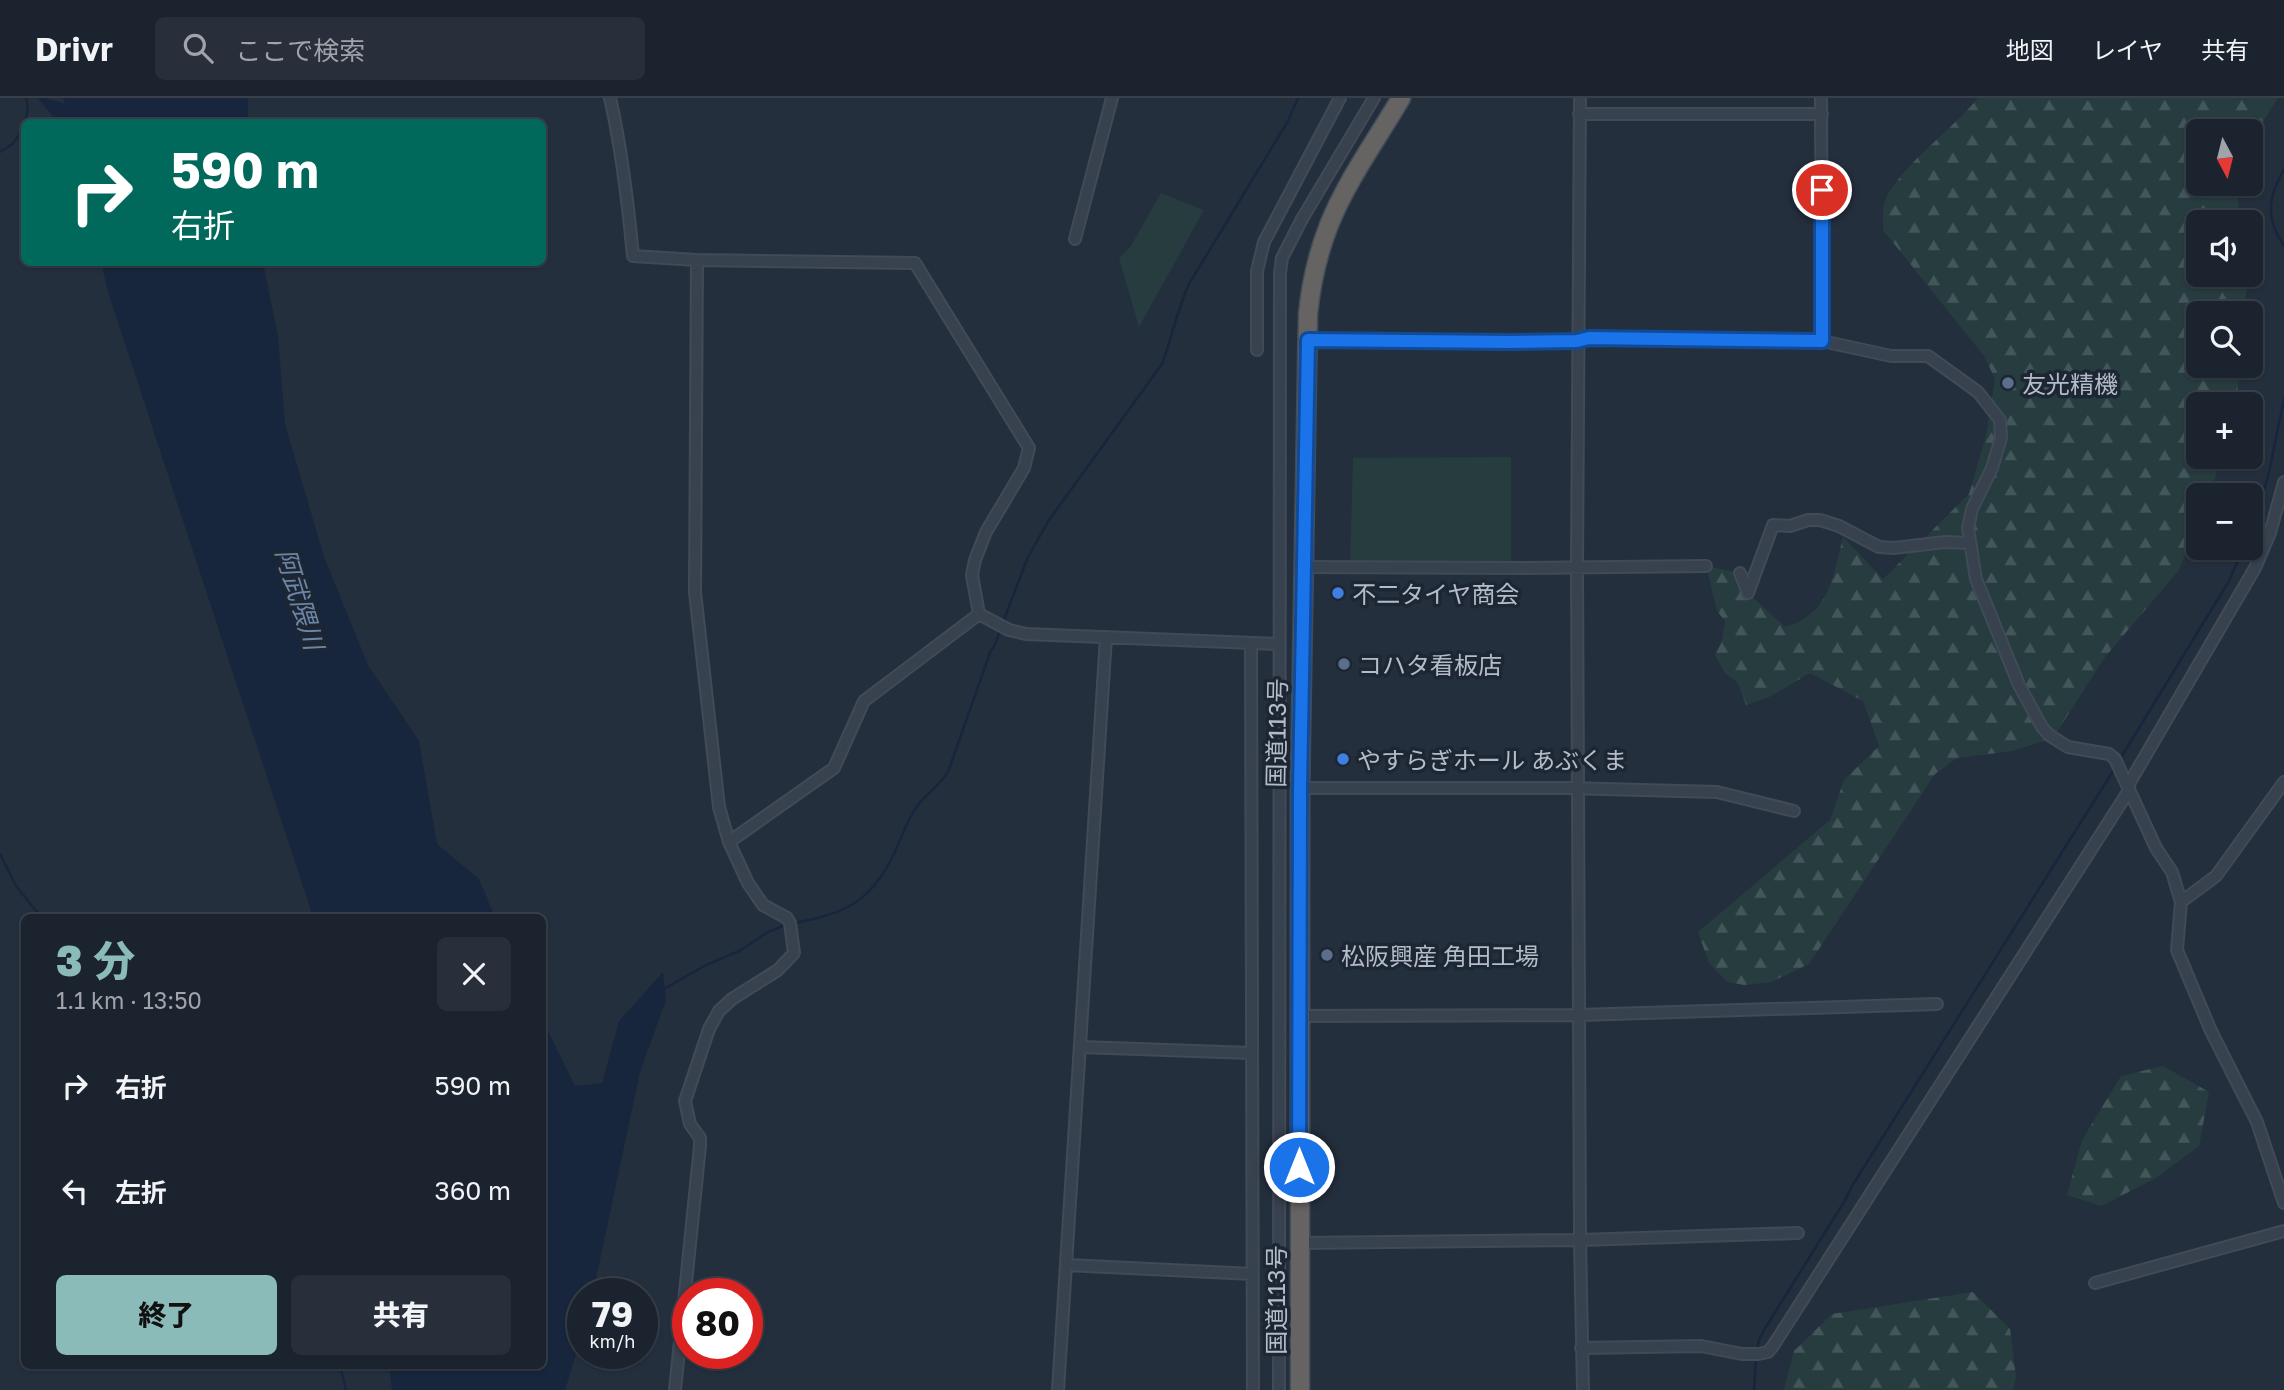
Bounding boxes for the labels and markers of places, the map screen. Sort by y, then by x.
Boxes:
pin [1792,160,1852,220]
place label: 友光精機 [2022,369,2118,398]
marker: 友光精機 [2000,375,2016,391]
place label: 不二タイヤ商会 [1352,579,1519,608]
marker: 不二タイヤ商会 [1330,585,1346,601]
place label: コハタ看板店 [1358,650,1502,679]
marker: コハタ看板店 [1336,656,1352,672]
place label: やすらぎホール あぶくま [1357,745,1627,774]
marker: やすらぎホール あぶくま [1335,751,1351,767]
place label: 松阪興産 角田工場 [1341,941,1539,970]
marker: 松阪興産 角田工場 [1319,947,1335,963]

